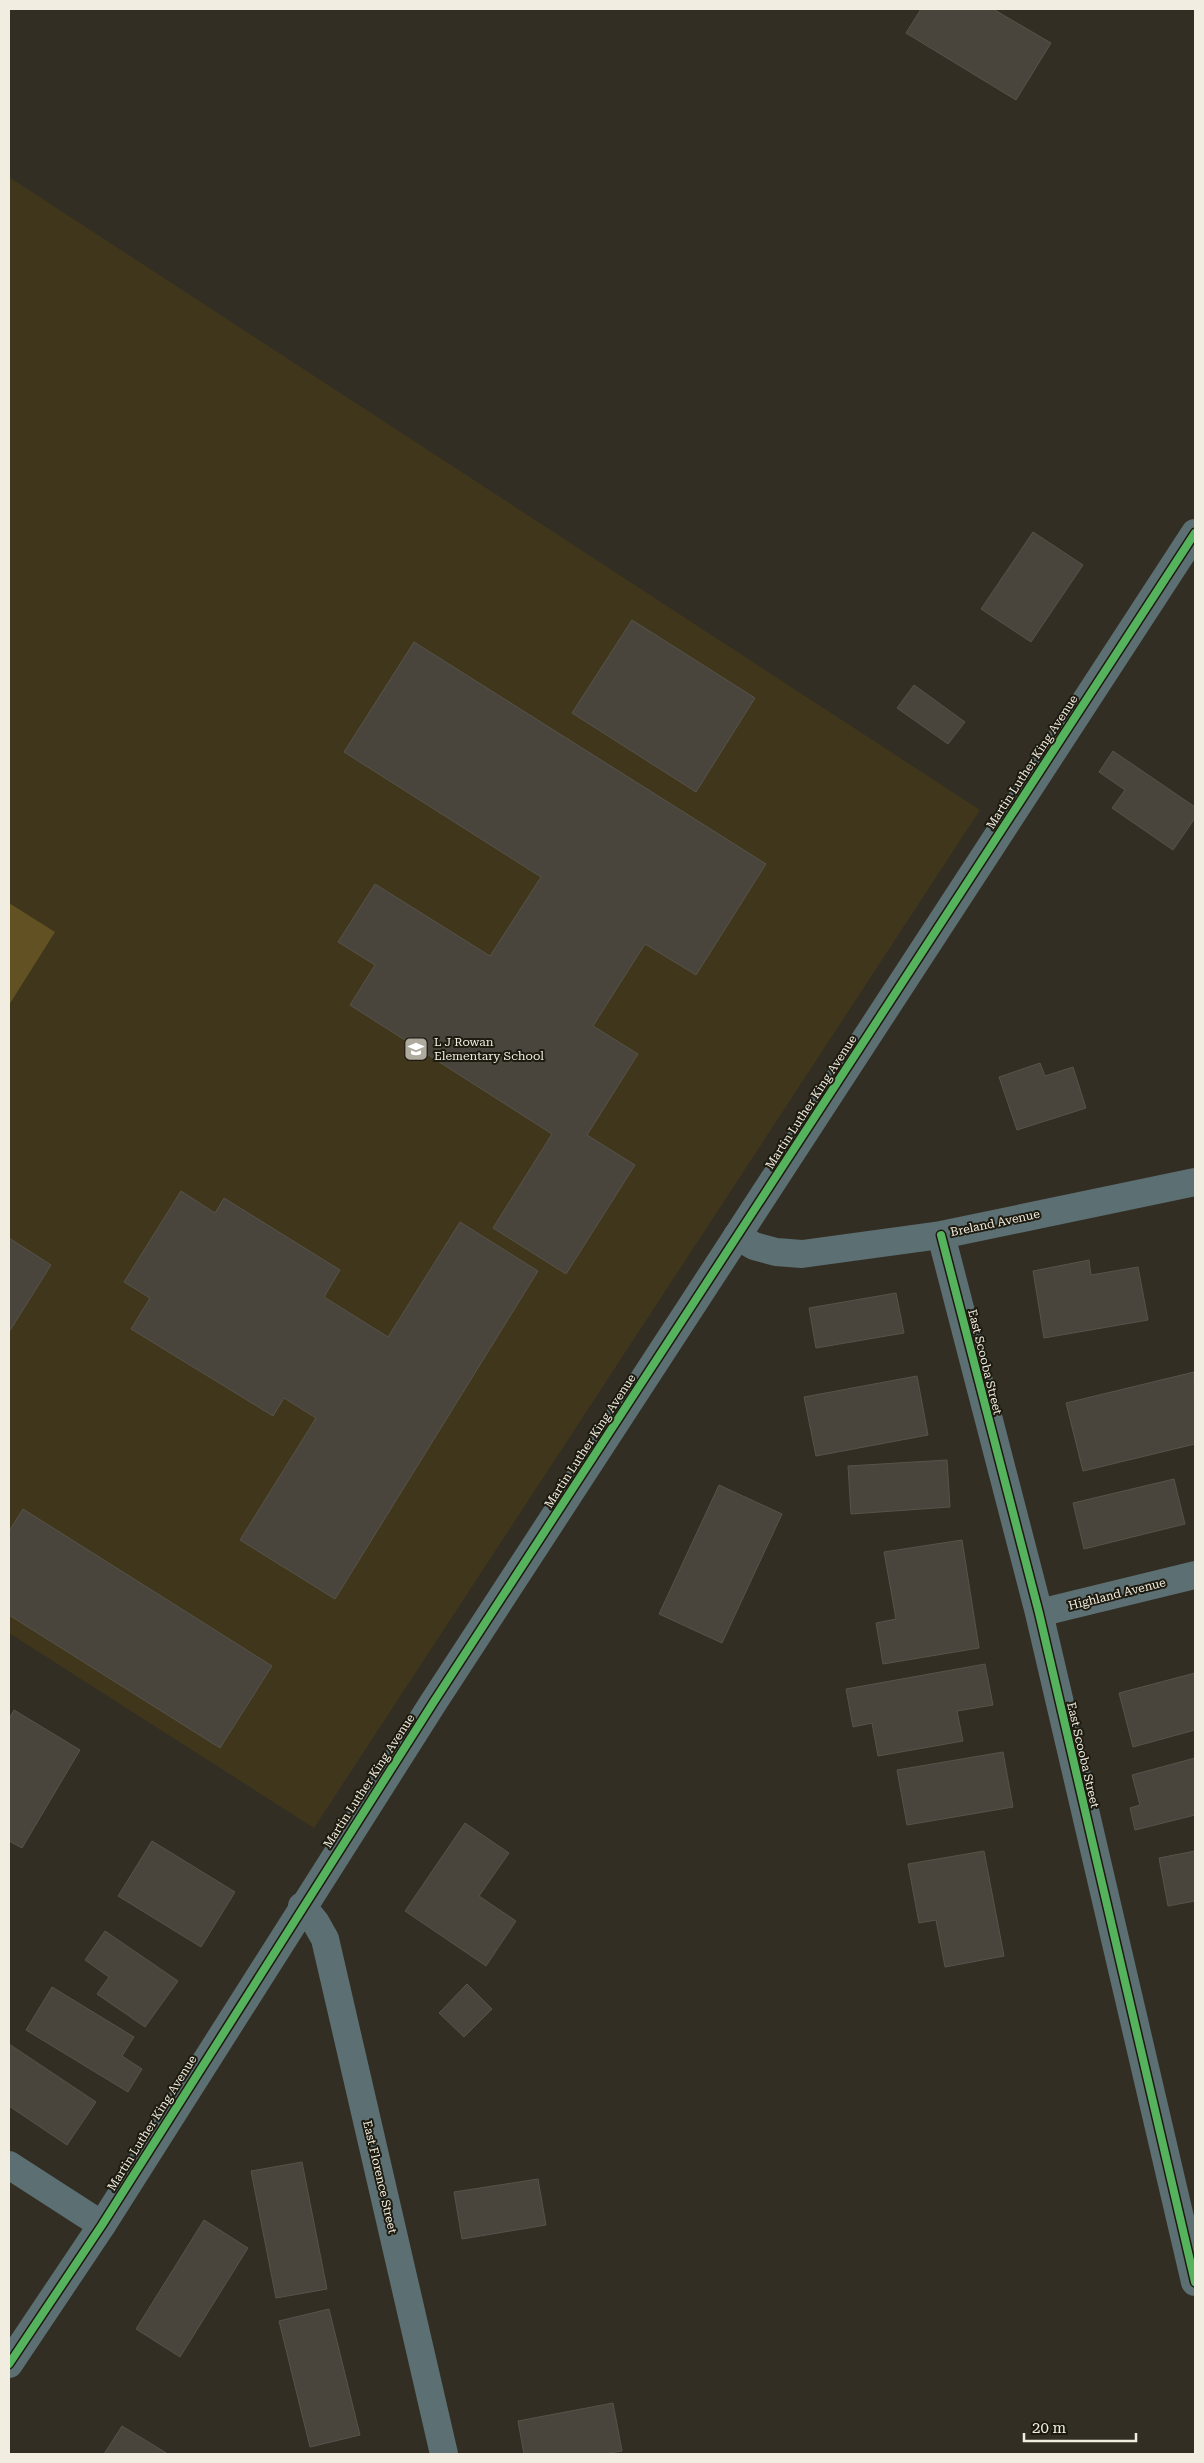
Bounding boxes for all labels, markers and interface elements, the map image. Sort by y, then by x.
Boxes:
street label: Martin Luther King Avenue [983,692,1081,832]
street label: Martin Luther King Avenue [762,1032,860,1172]
place label: L J Rowan Elementary School [434,1035,544,1063]
school or university icon: L J Rowan Elementary School [403,1036,429,1062]
street label: Breland Avenue [949,1207,1041,1239]
street label: East Scooba Street [965,1308,1005,1417]
street label: Martin Luther King Avenue [541,1371,639,1511]
street label: Highland Avenue [1067,1575,1168,1613]
street label: East Scooba Street [1064,1701,1102,1810]
street label: Martin Luther King Avenue [320,1711,418,1851]
street label: Martin Luther King Avenue [104,2052,200,2193]
street label: East Florence Street [360,2119,400,2235]
scale bar [1024,2410,1136,2442]
text: 20 m [1032,2419,1067,2437]

